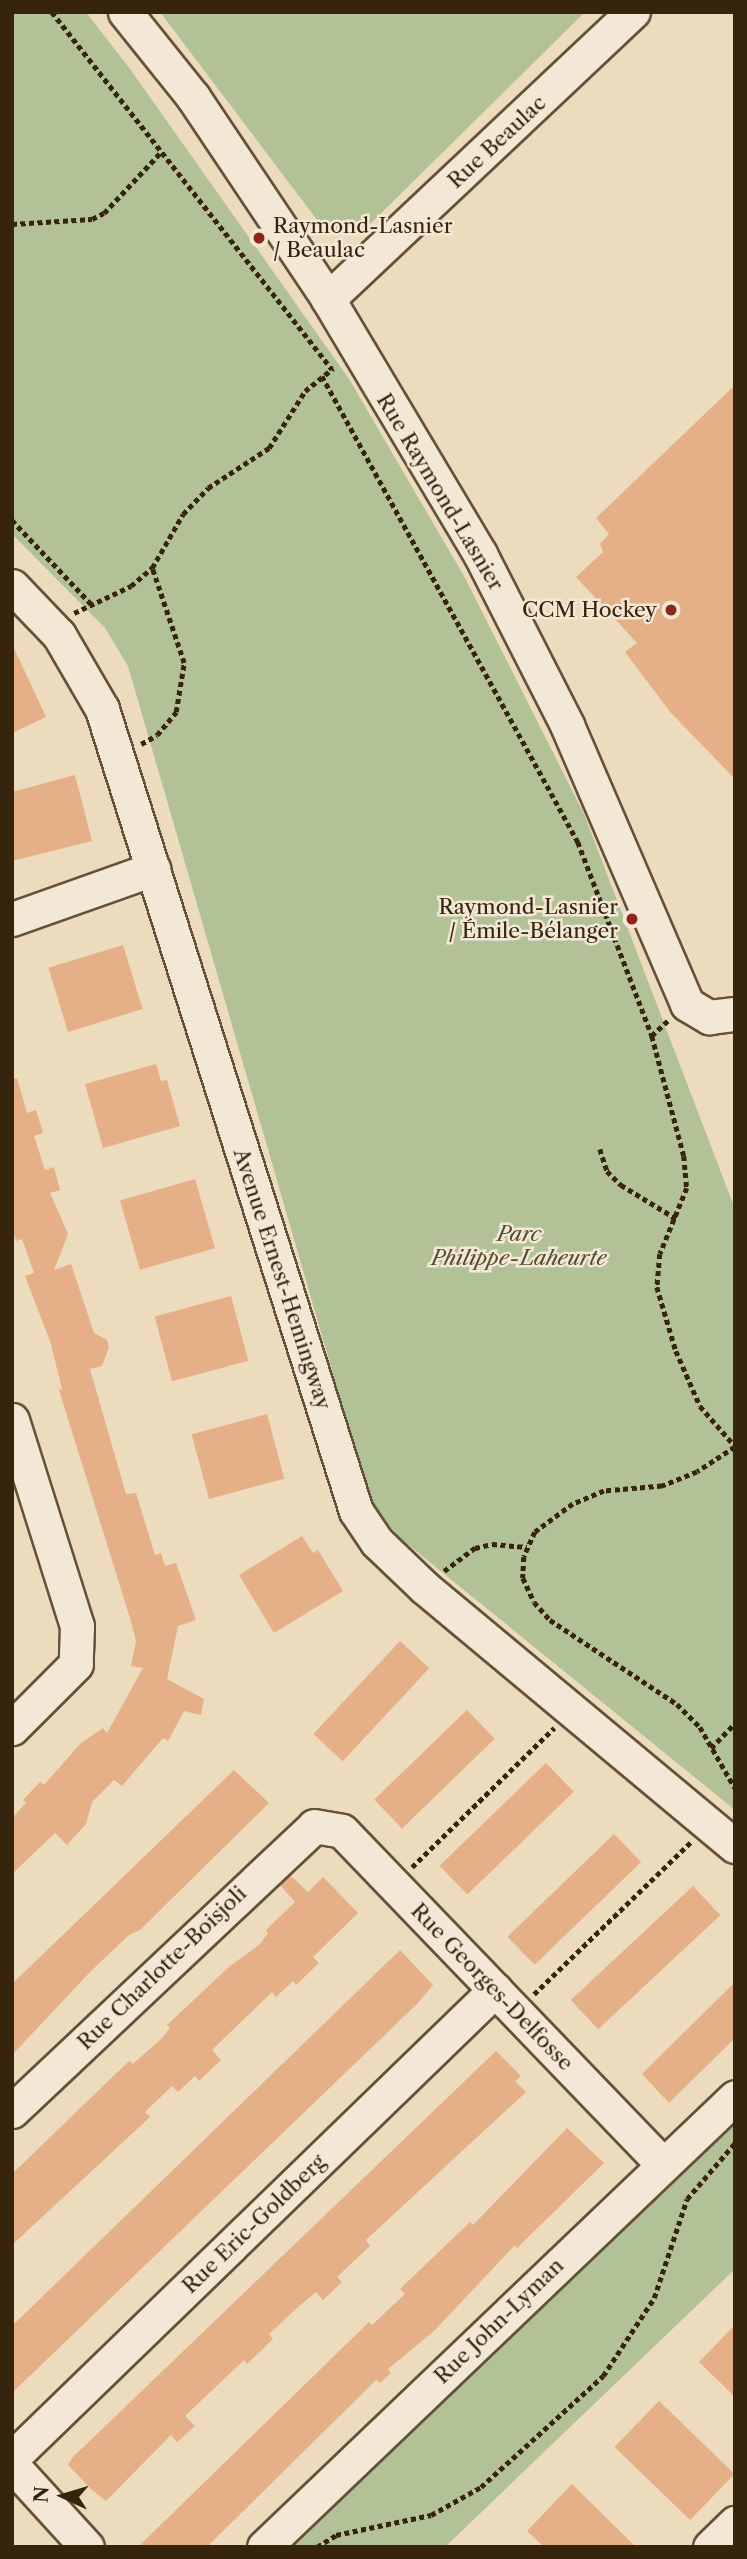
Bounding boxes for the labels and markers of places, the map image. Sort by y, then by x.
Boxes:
place label: Raymond-Lasnier / Beaulac [273,213,452,263]
marker: Raymond-Lasnier / Beaulac [251,230,267,246]
place label: CCM Hockey [522,597,657,623]
marker: CCM Hockey [663,602,679,618]
place label: Raymond-Lasnier / Émile-Bélanger [439,894,618,944]
marker: Raymond-Lasnier / Émile-Bélanger [624,911,640,927]

